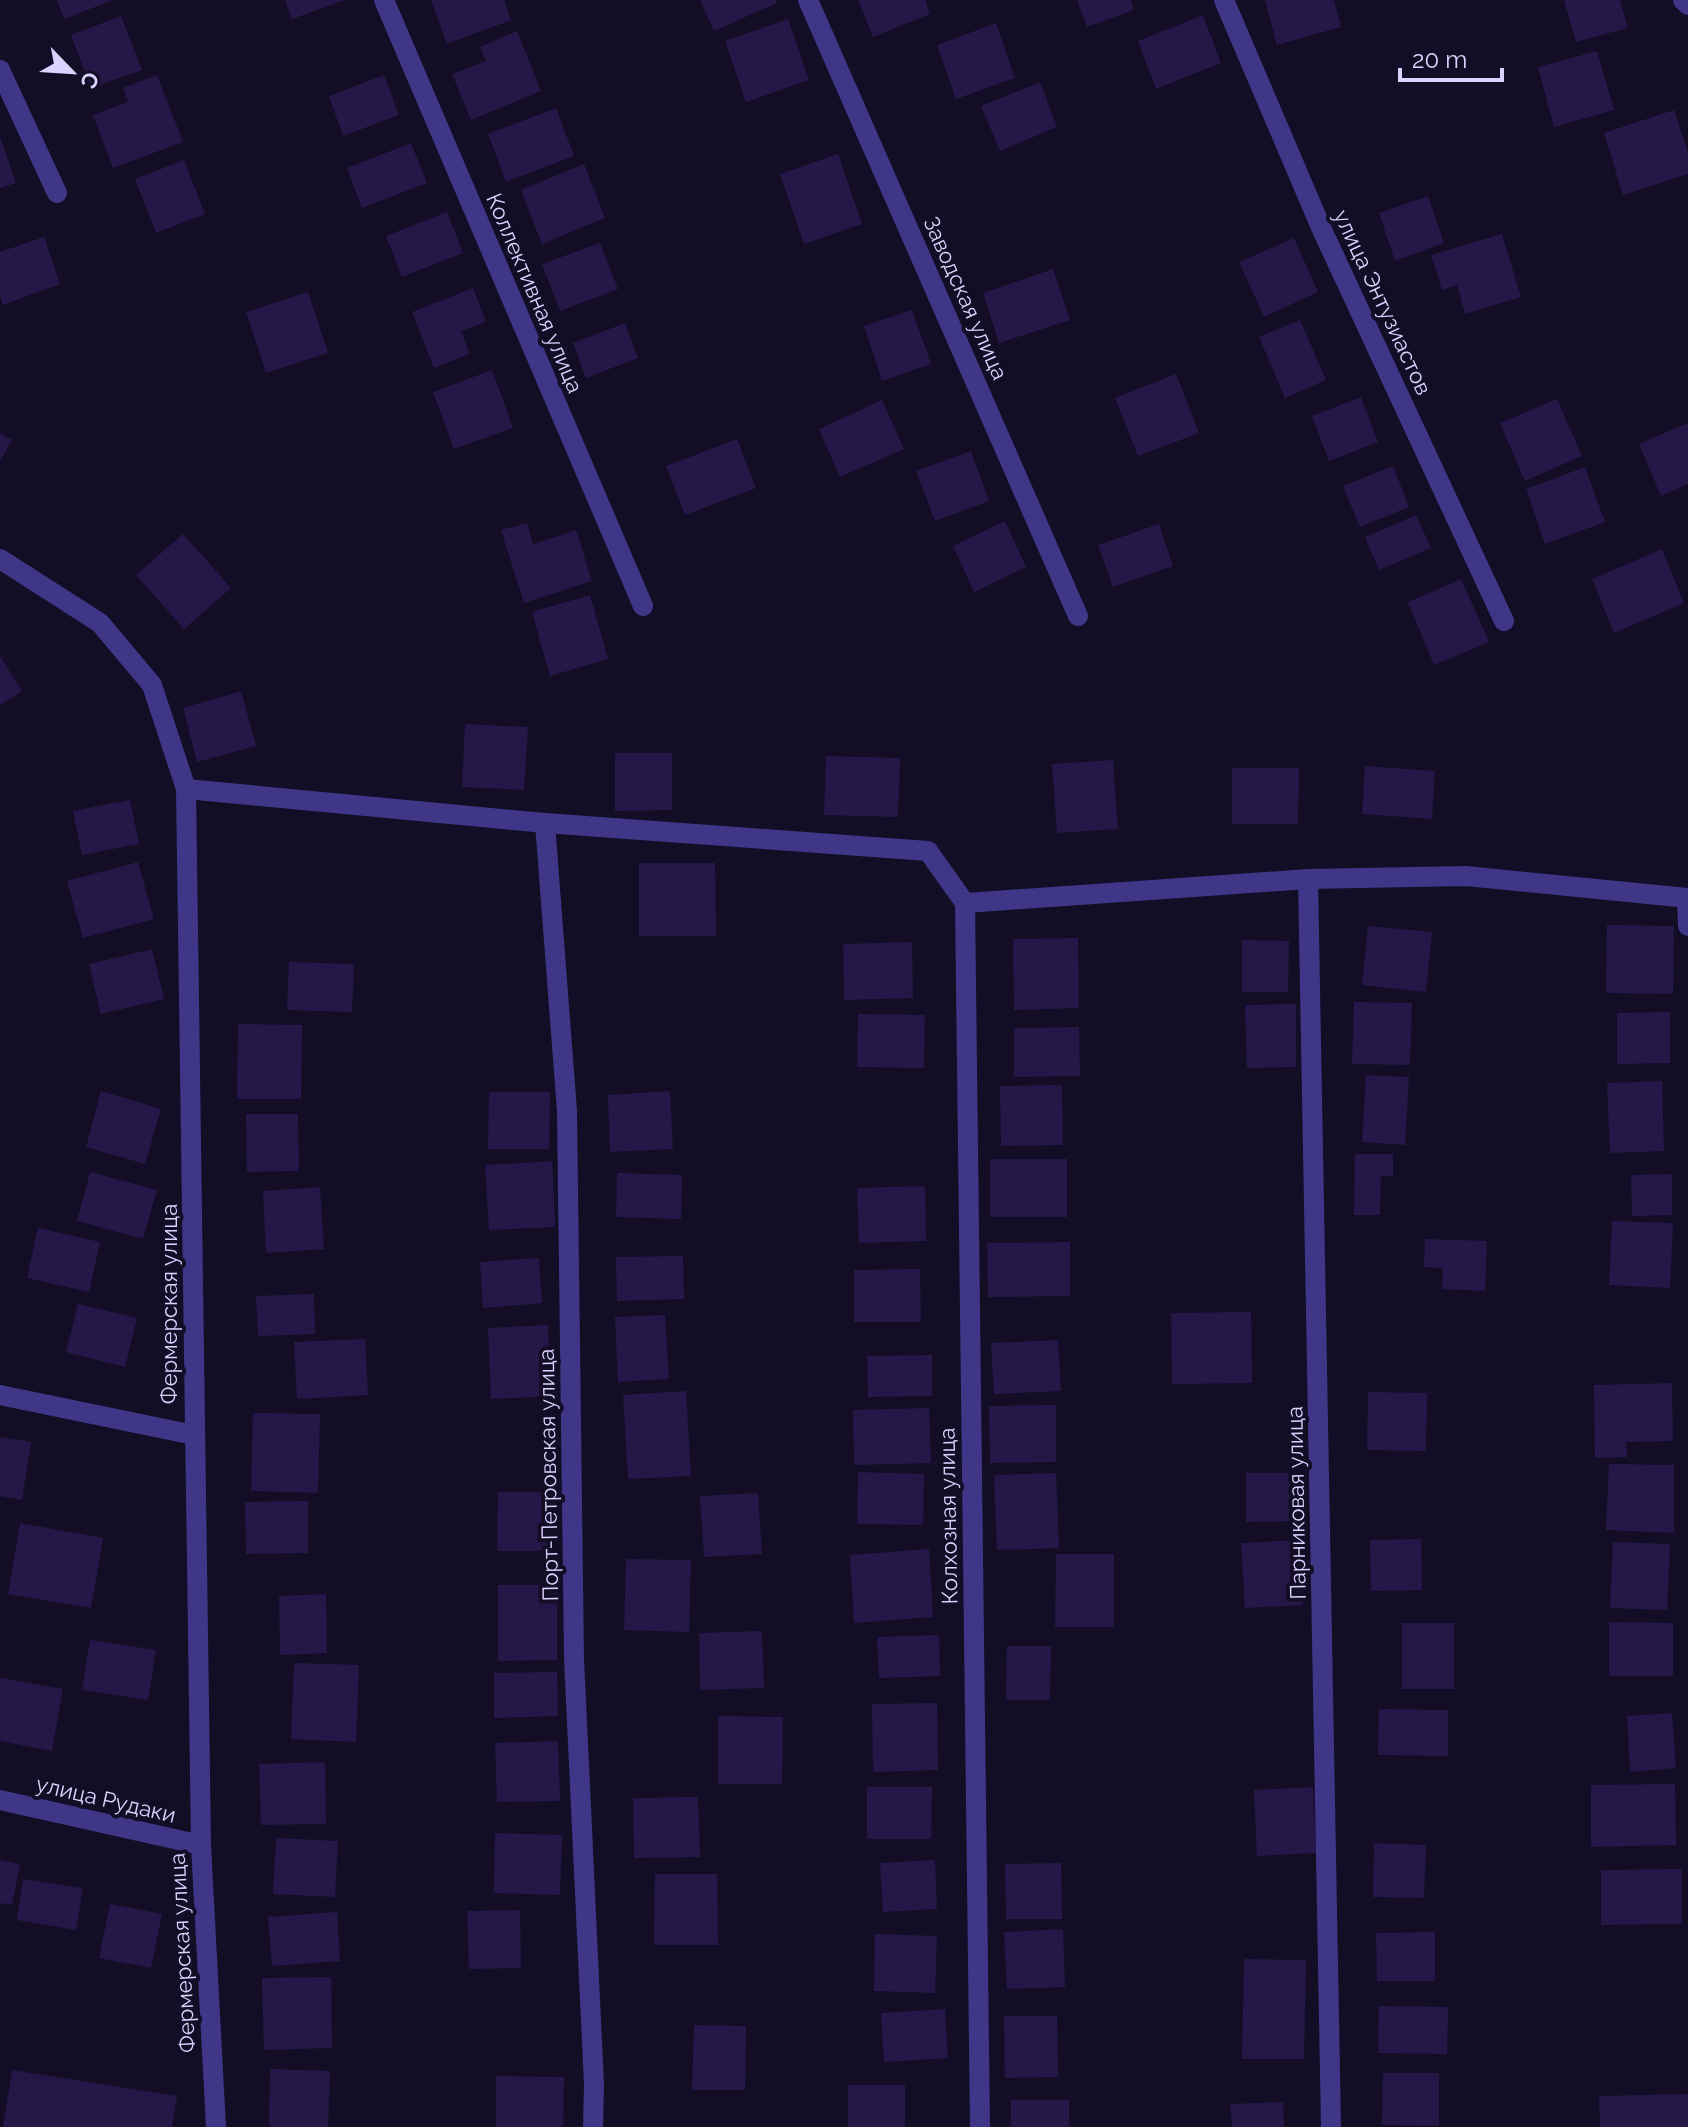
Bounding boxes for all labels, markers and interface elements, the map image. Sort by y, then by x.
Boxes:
north arrow [32,32,112,112]
scale bar [1400,32,1502,82]
text: 20 m [1412,45,1467,74]
text: С [75,68,105,93]
street label: Коллективная улица [481,189,589,397]
street label: улица Энтузиастов [1329,205,1437,399]
street label: Заводская улица [918,212,1014,384]
street label: Фермерская улица [156,1204,182,1404]
street label: Порт-Петровская улица [533,1348,563,1602]
street label: Парниковая улица [1281,1406,1311,1600]
street label: Колхозная улица [933,1427,963,1605]
street label: улица Рудаки [34,1770,178,1828]
street label: Фермерская улица [164,1852,200,2054]

